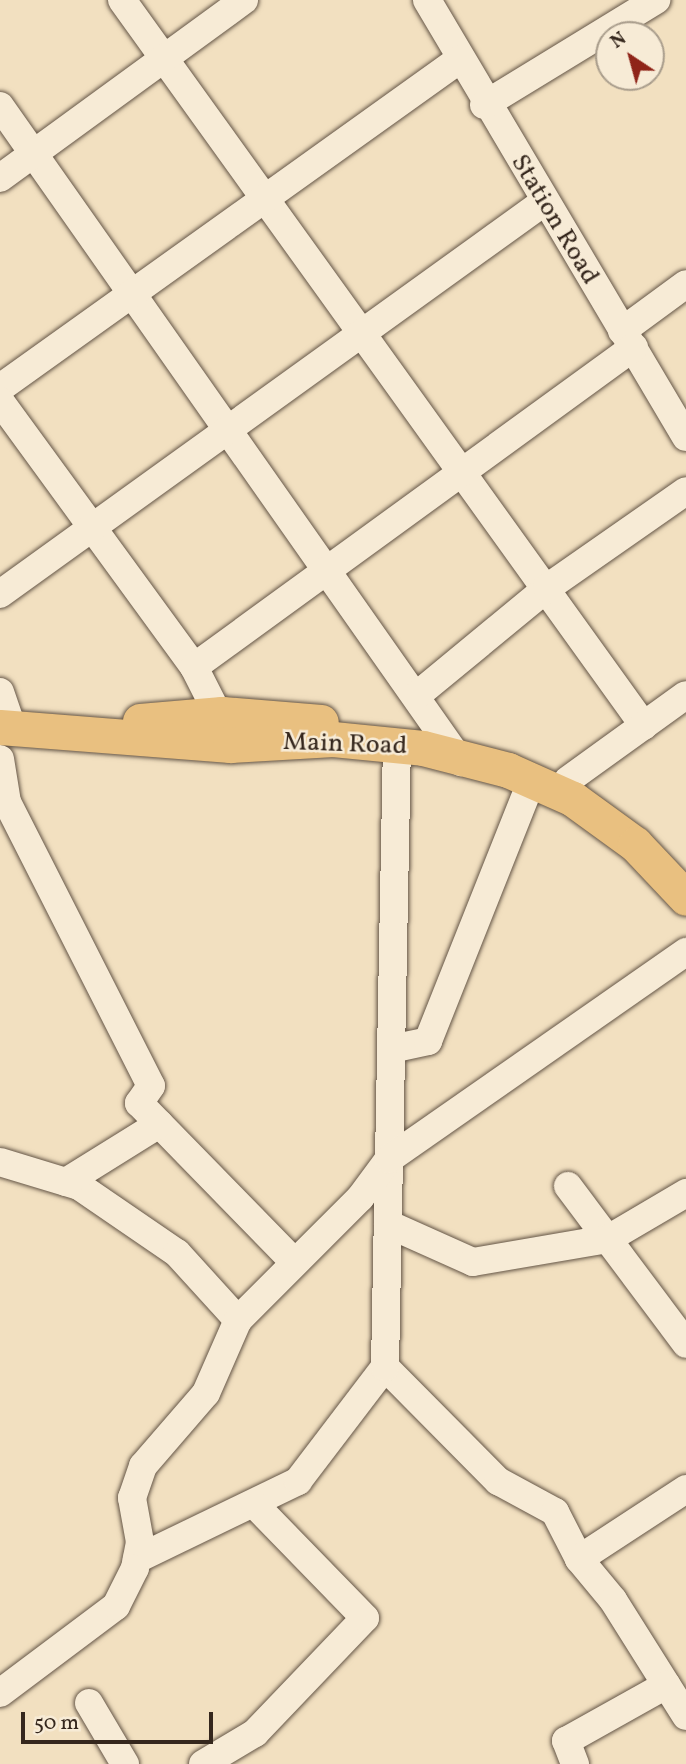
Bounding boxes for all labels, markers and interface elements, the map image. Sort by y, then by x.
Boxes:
north arrow [595,21,665,91]
text: N [606,26,632,55]
street label: Station Road [503,149,605,291]
street label: Main Road [282,727,408,763]
scale bar [24,1698,217,1742]
text: 50 m [34,1709,79,1738]

